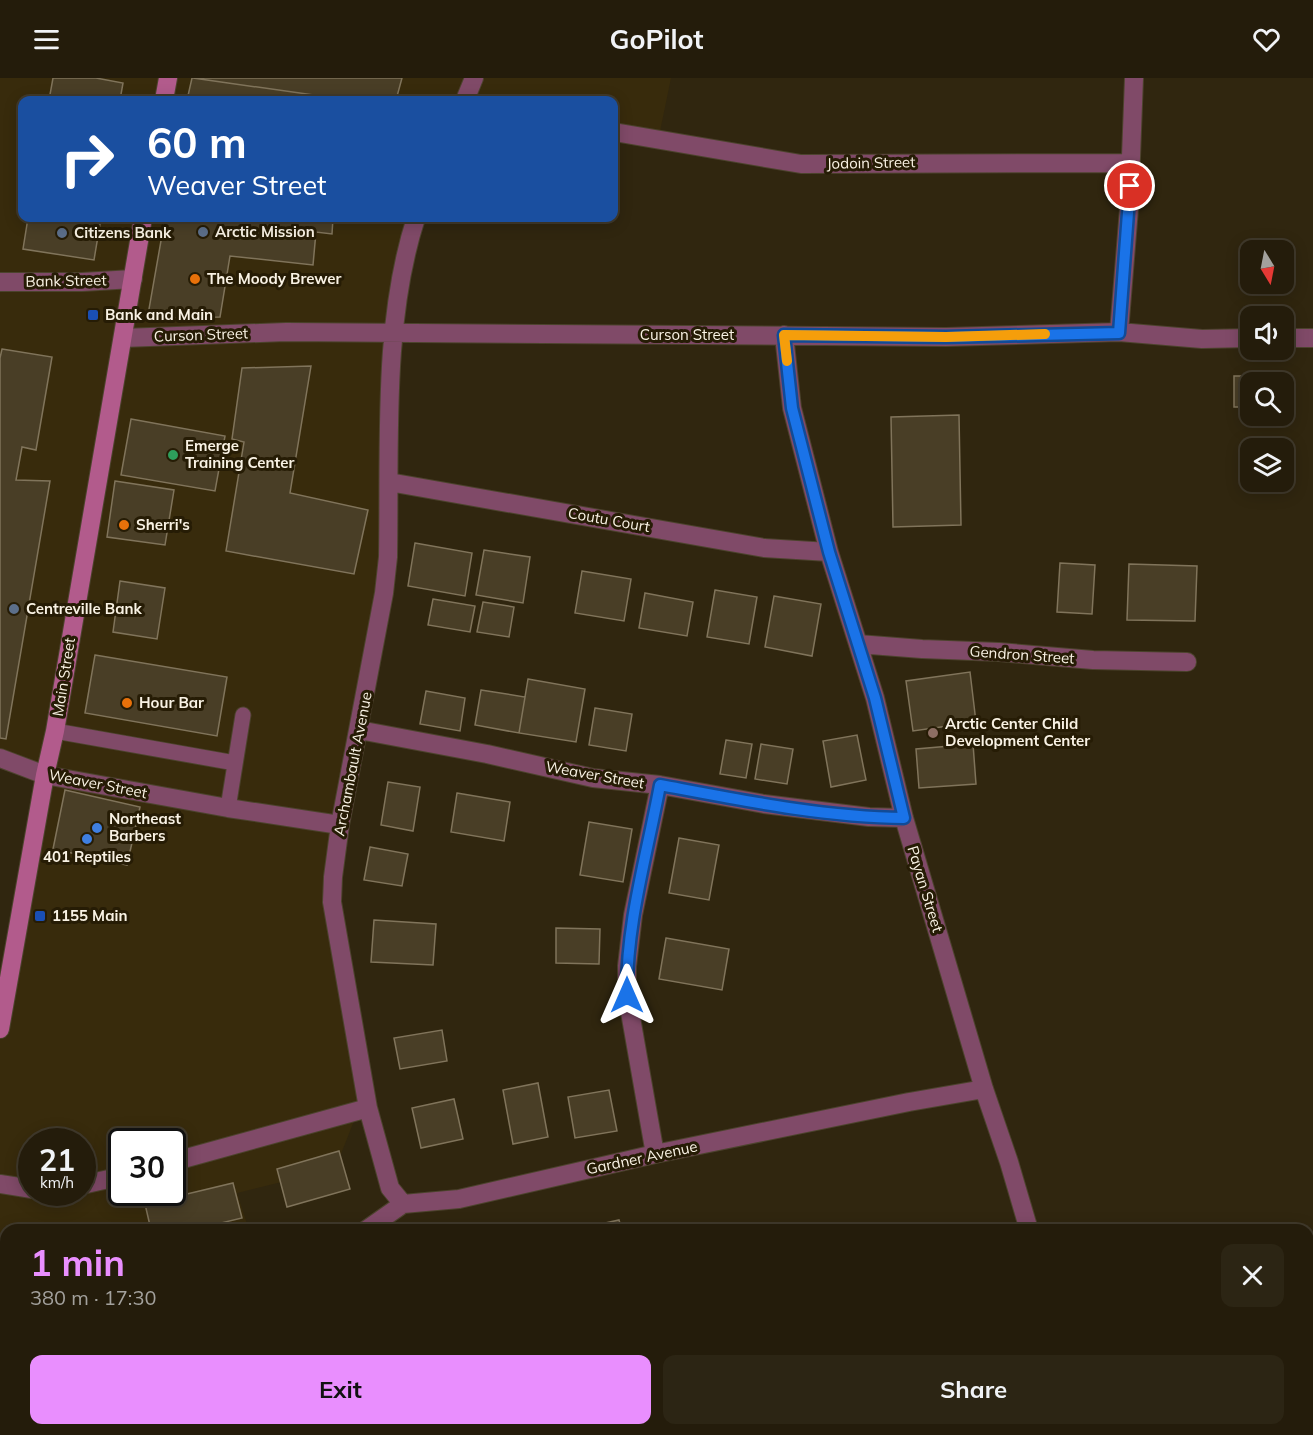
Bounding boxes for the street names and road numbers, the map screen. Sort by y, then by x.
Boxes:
street label: Jodoin Street [826,152,916,173]
street label: Bank Street [25,270,107,291]
street label: Curson Street [154,323,248,346]
street label: Curson Street [640,325,734,344]
street label: Coutu Court [567,503,652,536]
street label: Main Street [48,636,79,718]
street label: Gendron Street [969,641,1075,668]
street label: Archambault Avenue [329,690,376,838]
street label: Weaver Street [544,756,646,793]
street label: Weaver Street [47,765,149,802]
street label: Payan Street [903,843,948,934]
street label: Gardner Avenue [585,1136,699,1179]

